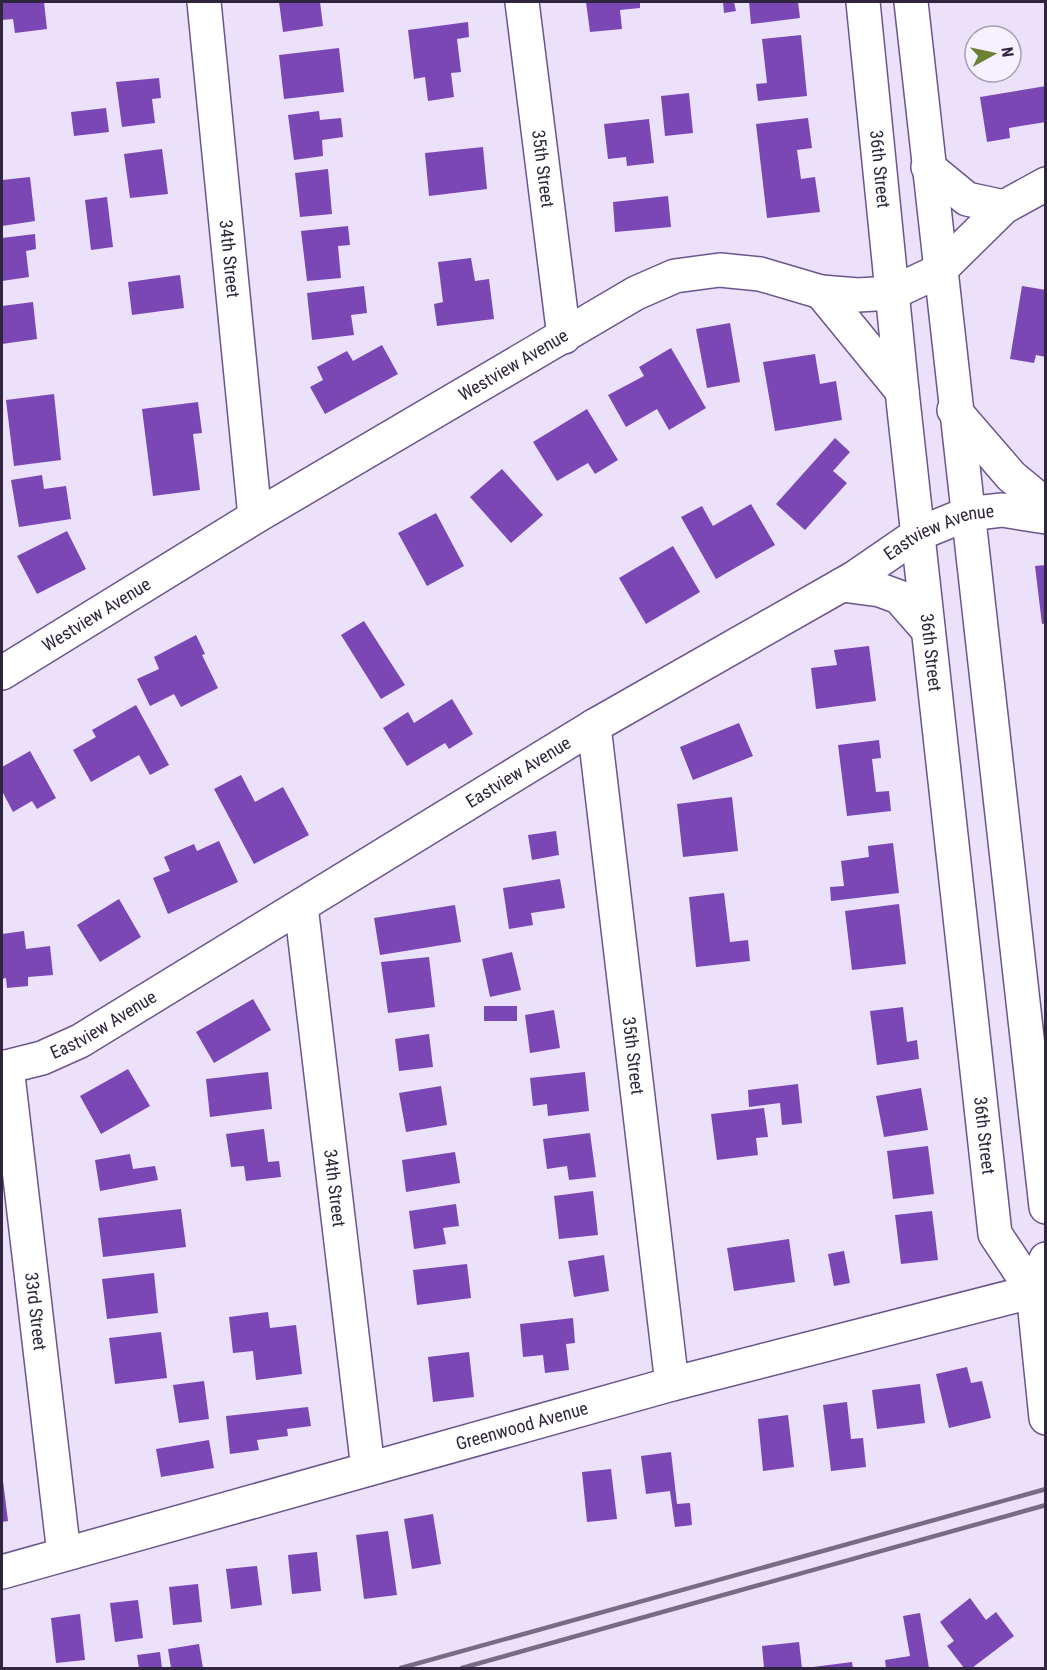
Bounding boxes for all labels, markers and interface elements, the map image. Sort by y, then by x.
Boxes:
north arrow [963,24,1023,84]
text: N [997,46,1017,58]
street label: 35th Street [528,129,559,209]
street label: 36th Street [866,129,895,209]
street label: 34th Street [216,219,244,299]
street label: Westview Avenue [455,324,572,405]
street label: Eastview Avenue [880,500,995,564]
street label: Westview Avenue [38,573,154,656]
street label: 36th Street [917,612,946,692]
street label: Eastview Avenue [462,732,574,812]
street label: Eastview Avenue [47,986,160,1063]
street label: 35th Street [619,1016,649,1096]
street label: 36th Street [970,1095,999,1175]
street label: 34th Street [320,1148,350,1228]
street label: 33rd Street [21,1271,51,1351]
street label: Greenwood Avenue [453,1397,590,1454]

